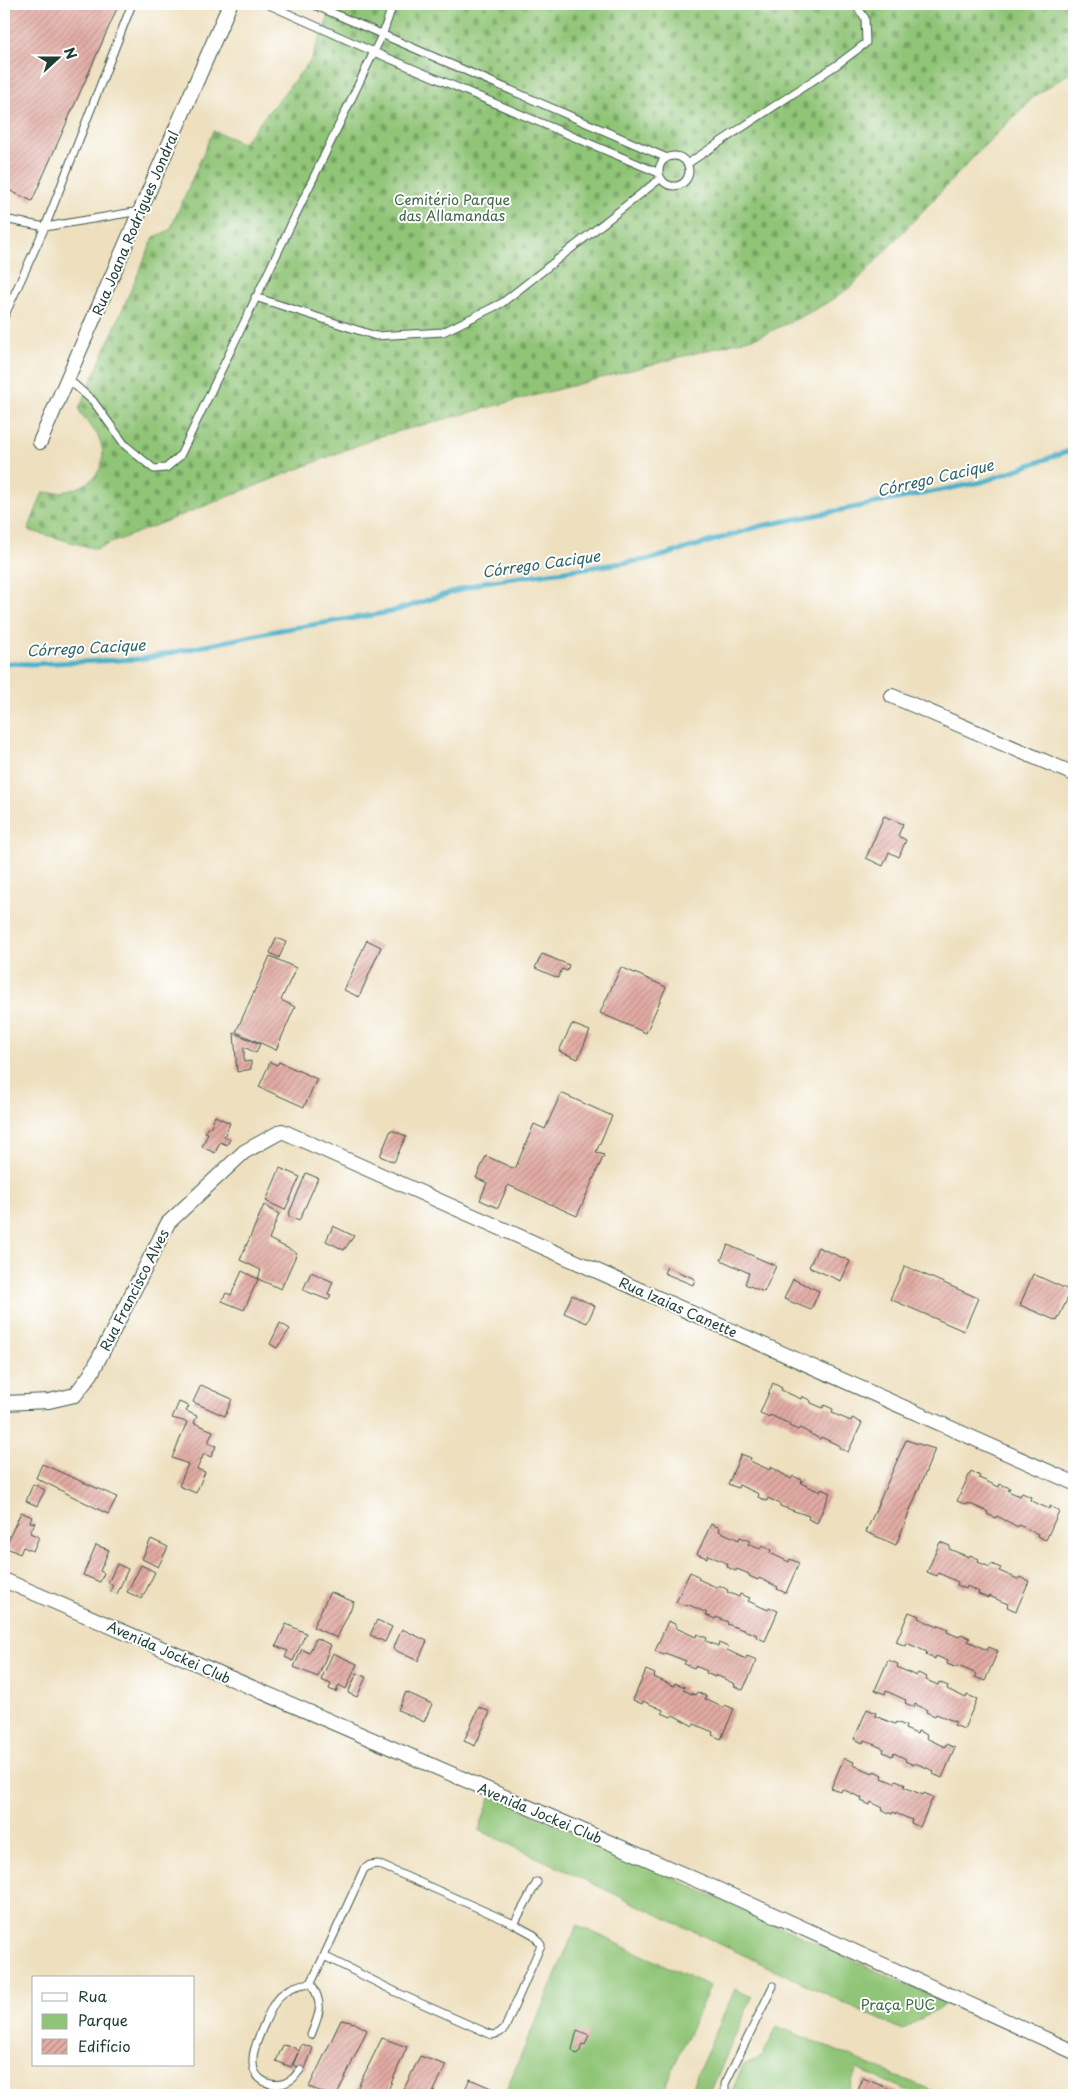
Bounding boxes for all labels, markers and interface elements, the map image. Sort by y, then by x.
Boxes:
north arrow [32,32,82,82]
text: N [59,44,82,62]
street label: Rua Joana Rodrigues Jondral [86,127,184,319]
park label: Cemitério Parque das Allamandas [394,189,510,226]
water label: Córrego Cacique [874,452,996,502]
water label: Córrego Cacique [480,543,602,583]
water label: Córrego Cacique [26,632,147,662]
street label: Rua Francisco Alves [94,1225,174,1355]
street label: Rua Izaias Canette [616,1272,740,1342]
street label: Avenida Jockei Club [104,1615,234,1689]
street label: Avenida Jockei Club [475,1777,605,1849]
legend [32,1976,195,2066]
text: Rua [78,1984,107,2007]
park label: Praça PUC [861,1994,935,2015]
text: Parque [78,2008,128,2031]
text: Edifício [78,2034,131,2057]

